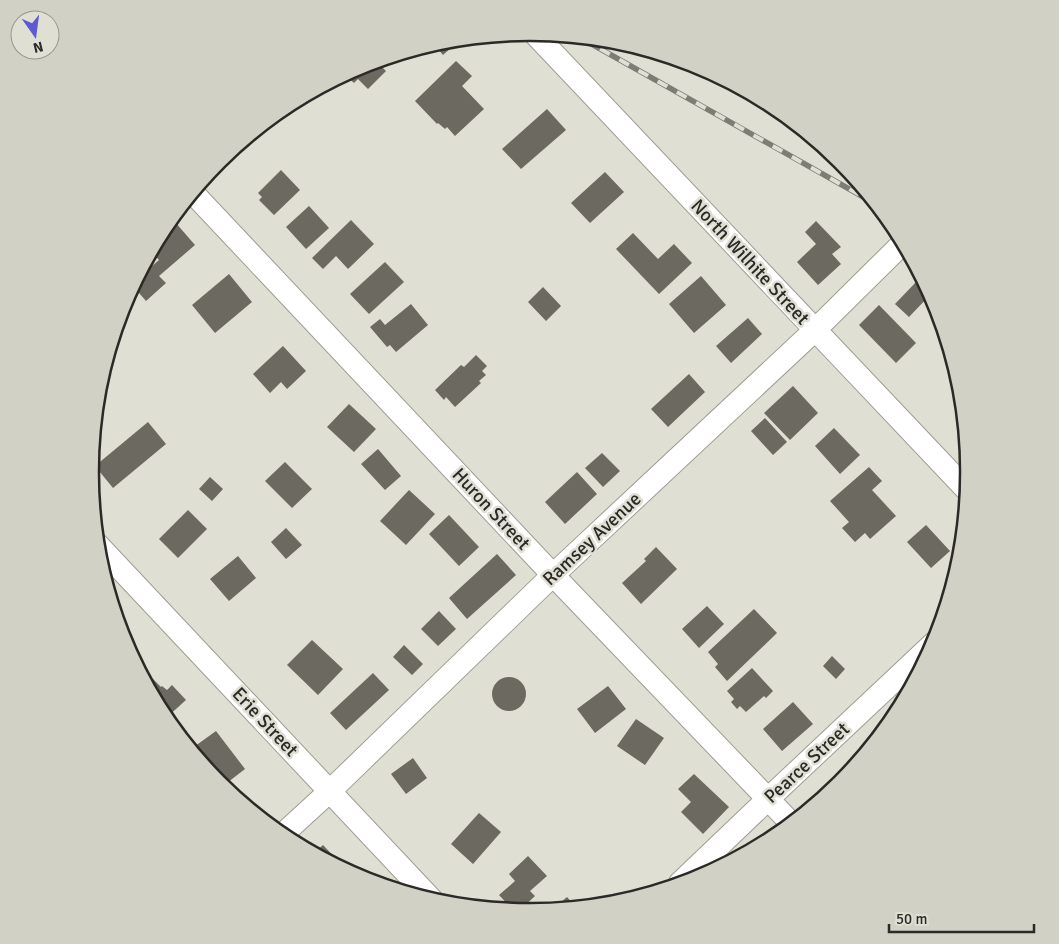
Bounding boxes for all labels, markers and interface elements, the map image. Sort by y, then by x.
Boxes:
north arrow [10,10,60,60]
text: N [31,38,45,57]
street label: North Wilhite Street [686,194,815,330]
street label: Huron Street [447,463,535,555]
street label: Ramsey Avenue [538,487,646,591]
street label: Erie Street [227,682,303,762]
street label: Pearce Street [759,717,855,809]
scale bar [889,902,1034,934]
text: 50 m [896,910,927,928]

